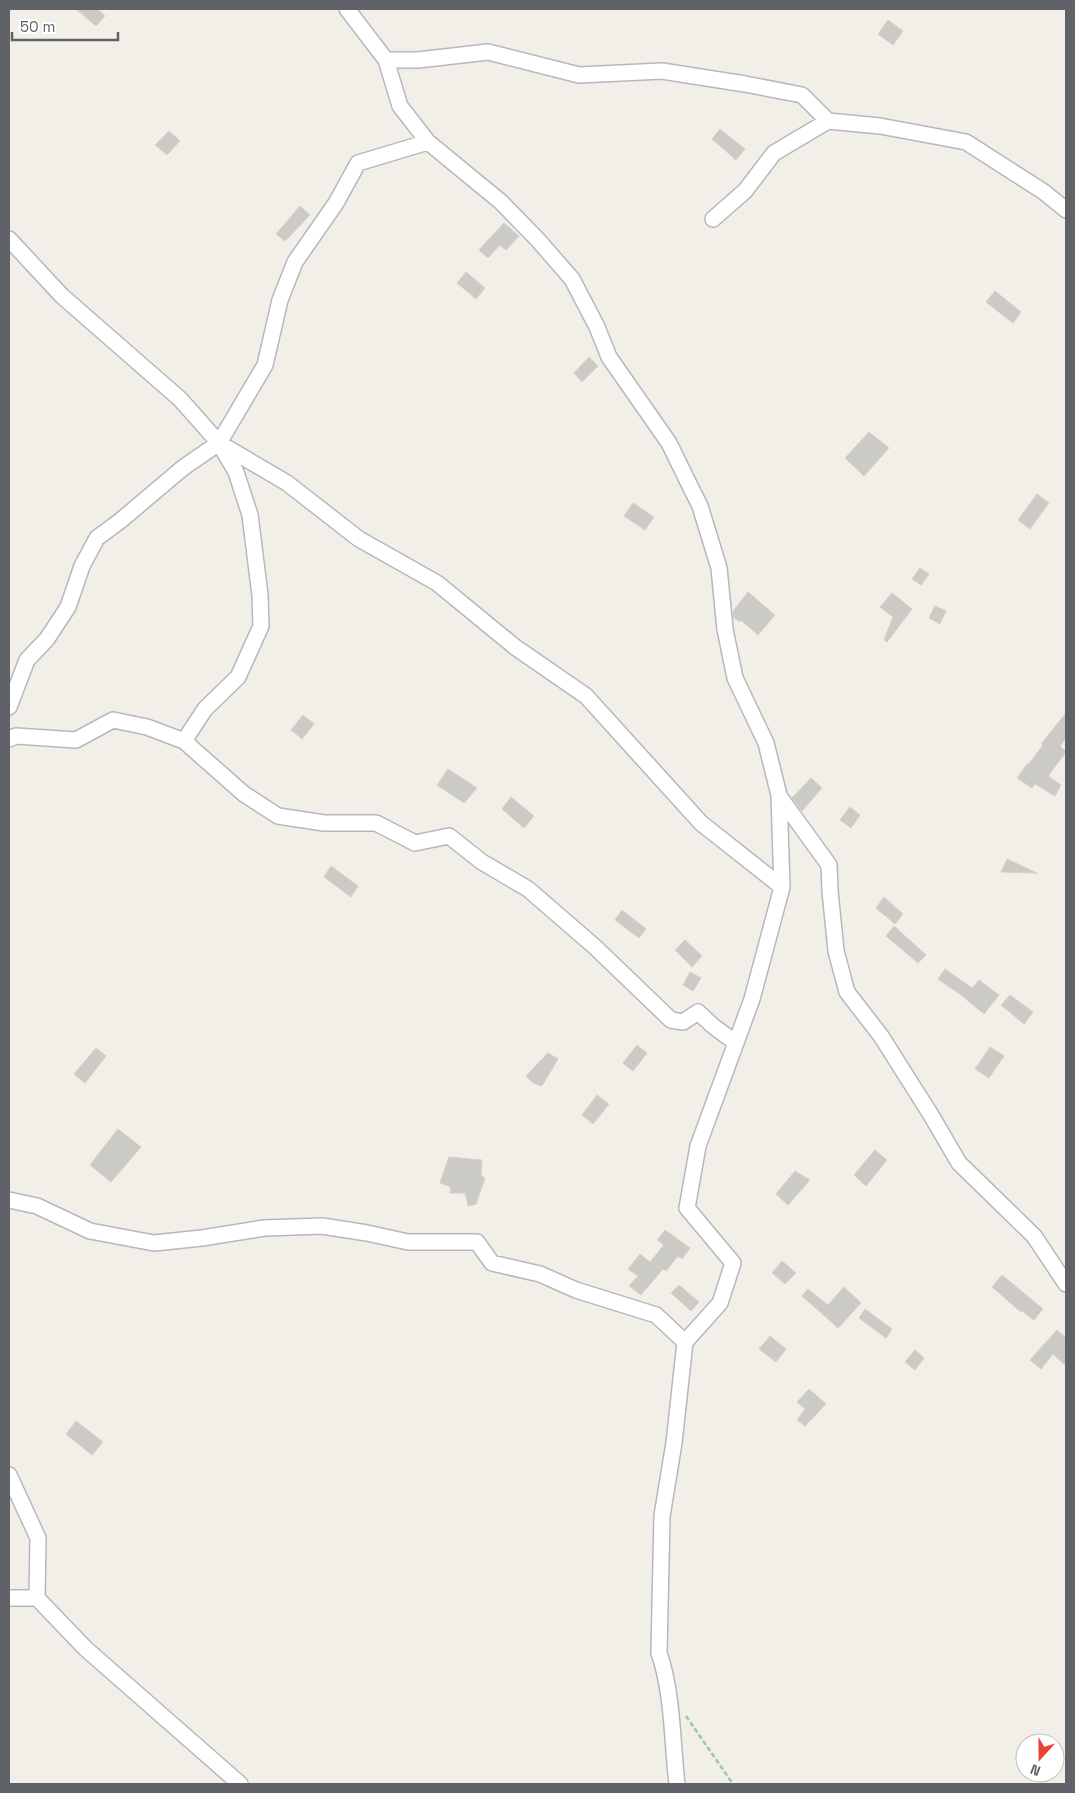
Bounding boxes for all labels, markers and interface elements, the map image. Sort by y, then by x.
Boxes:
scale bar [12,10,119,42]
text: 50 m [20,17,55,36]
north arrow [1015,1733,1065,1783]
text: N [1028,1760,1043,1780]

